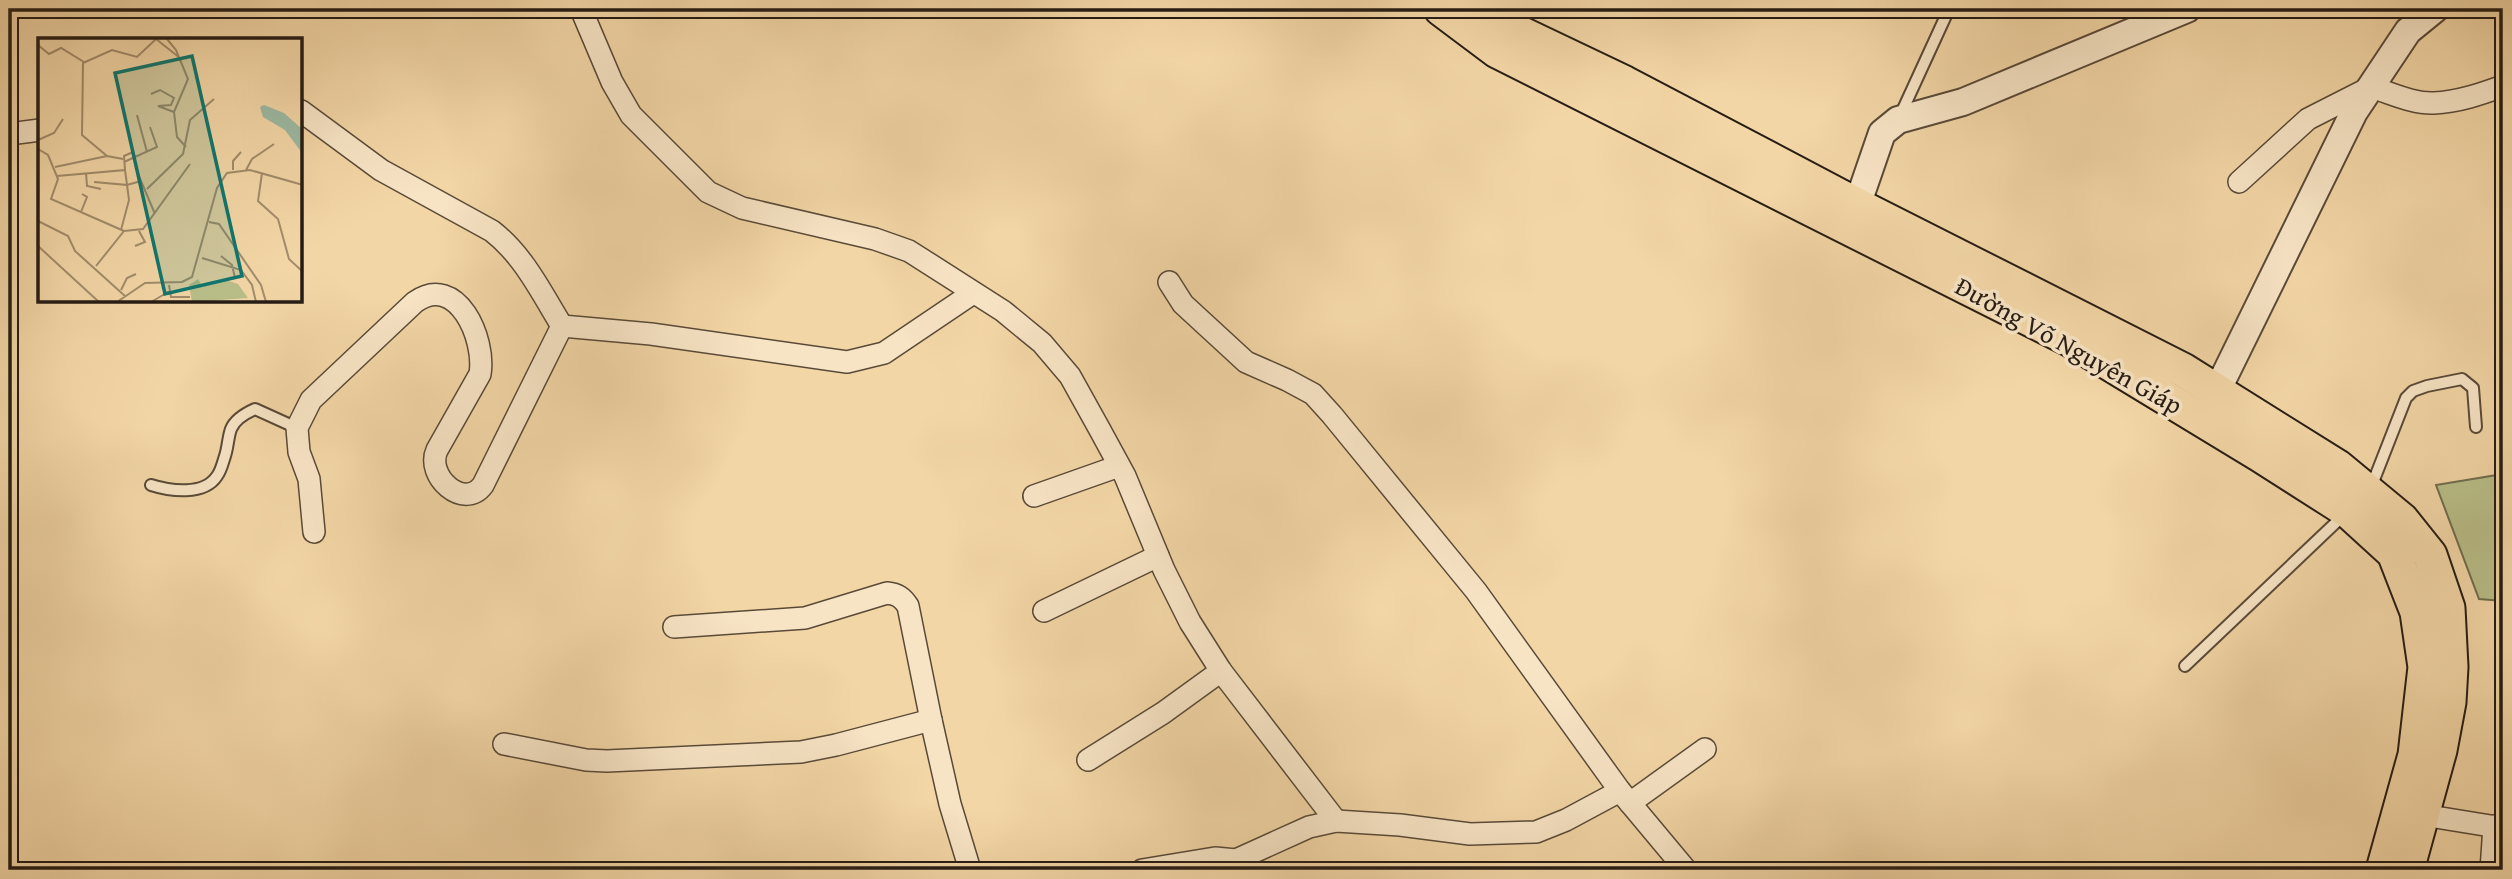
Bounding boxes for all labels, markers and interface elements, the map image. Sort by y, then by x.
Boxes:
inset map [38,38,303,303]
street label: Đường Võ Nguyên Giáp [1948,266,2190,424]

